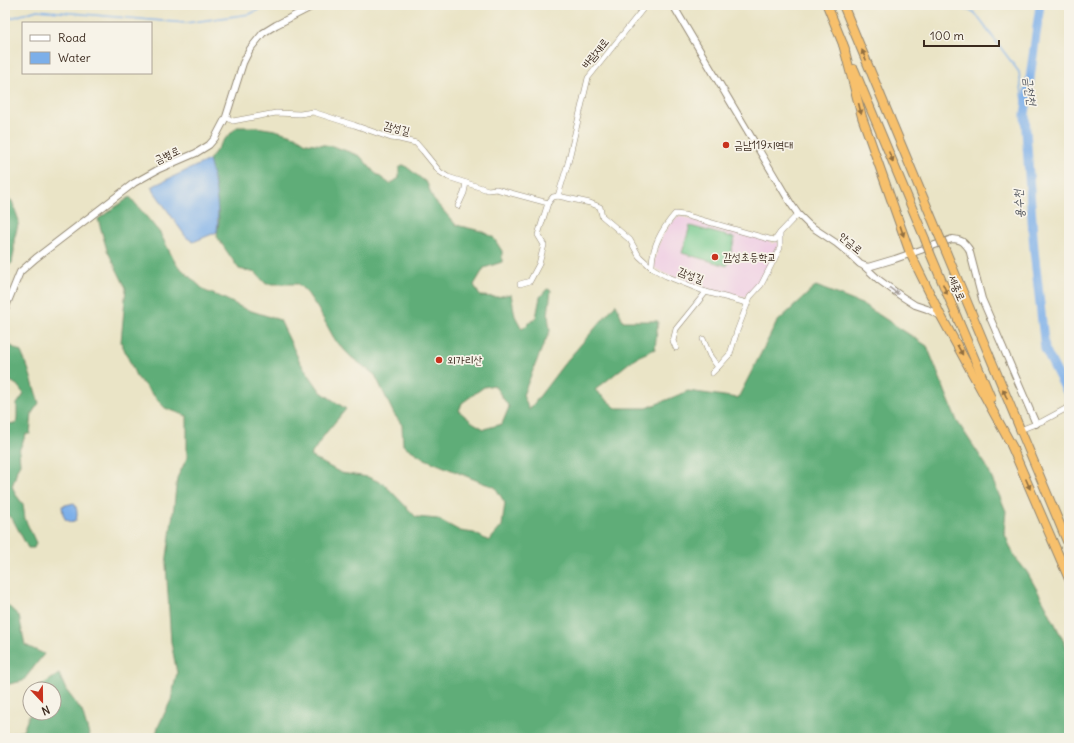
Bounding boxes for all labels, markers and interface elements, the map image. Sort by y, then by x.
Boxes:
legend [22,22,152,74]
scale bar [924,22,999,48]
text: 100 m [930,28,964,43]
text: Road [58,30,86,45]
street label: 바람재로 [578,35,612,71]
one-way arrow [861,49,867,60]
text: Water [58,50,91,65]
water label: 금천천 [1021,76,1040,108]
one-way arrow [857,102,863,115]
street label: 감성길 [382,118,412,138]
place label: 금남119지역대 [734,138,793,152]
marker: 금남119지역대 [721,140,731,150]
street label: 금병로 [152,143,182,167]
one-way arrow [888,152,894,164]
water label: 용수천 [1010,188,1027,219]
one-way arrow [899,226,905,238]
street label: 안금로 [836,229,866,257]
place label: 감성초등학교 [723,250,776,264]
marker: 감성초등학교 [710,252,720,262]
street label: 감성길 [676,264,706,286]
street label: 세종로 [945,273,969,303]
one-way arrow [943,283,949,295]
one-way arrow [889,287,899,295]
one-way arrow [957,344,963,356]
place label: 외가리산 [447,353,483,367]
marker: 외가리산 [434,355,444,365]
one-way arrow [1002,388,1008,400]
one-way arrow [1025,479,1031,490]
north arrow [22,681,62,721]
text: N [40,702,52,718]

